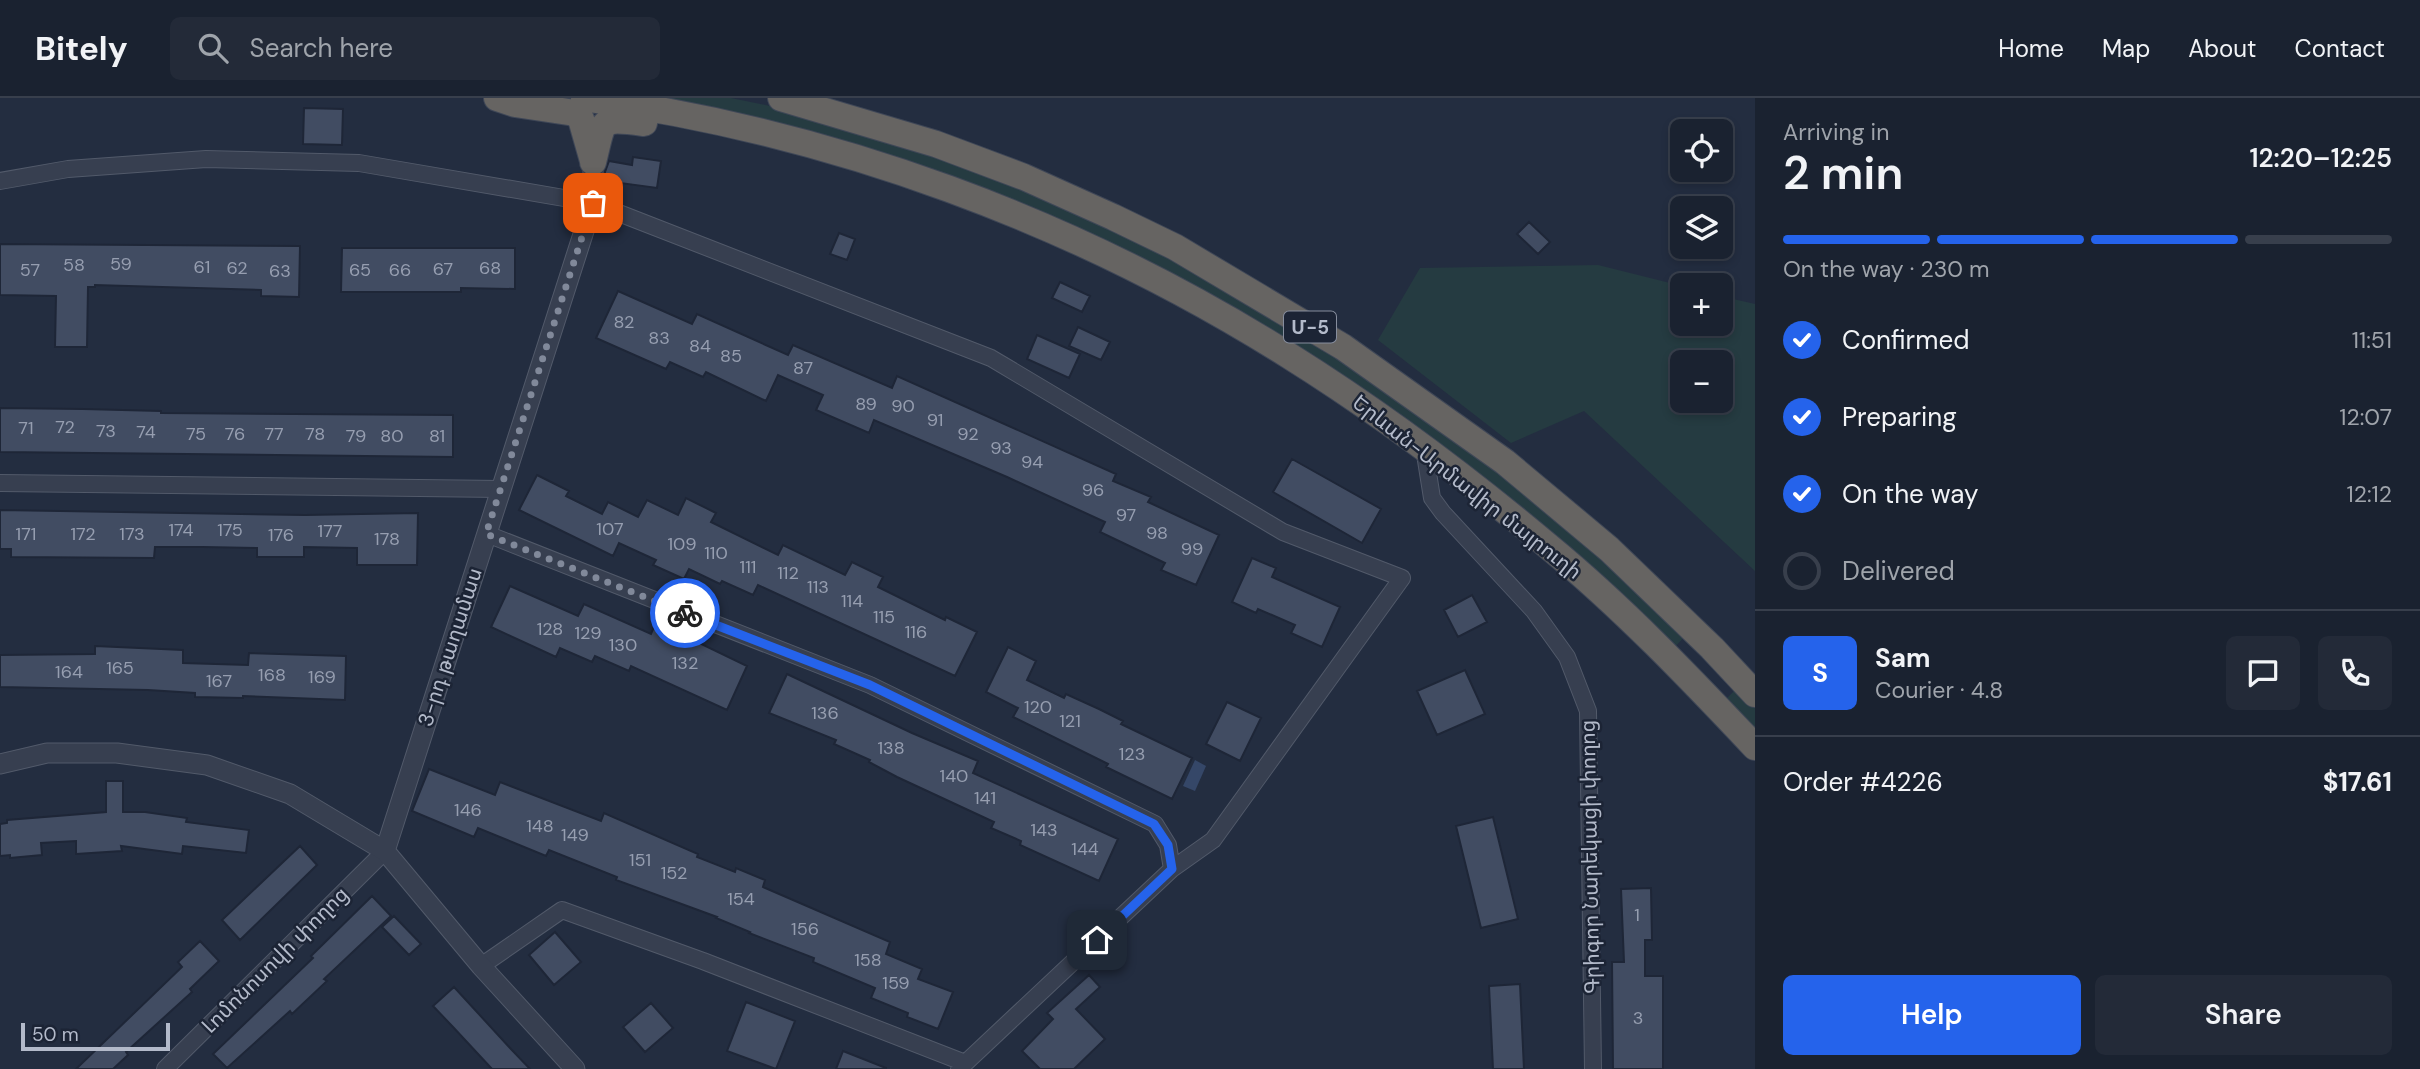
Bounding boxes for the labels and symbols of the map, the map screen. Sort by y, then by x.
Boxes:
pin [563,173,623,233]
house number: 59 [110,252,132,276]
house number: 58 [63,253,85,277]
house number: 61 [194,255,210,279]
house number: 62 [226,256,248,280]
house number: 68 [479,256,501,280]
house number: 67 [433,257,453,281]
house number: 57 [20,258,40,282]
house number: 65 [349,258,371,282]
house number: 66 [389,258,411,282]
house number: 63 [269,259,291,283]
house number: 82 [613,310,635,334]
road number: Մ-5 [1284,312,1336,342]
house number: 83 [648,326,670,350]
house number: 84 [689,334,711,358]
house number: 85 [720,344,742,368]
house number: 87 [793,356,813,380]
street label: Երևան-Արմավիր մայրուղի [1346,389,1588,585]
house number: 89 [855,392,877,416]
house number: 90 [891,394,915,418]
house number: 91 [927,408,943,432]
house number: 72 [55,415,75,439]
house number: 71 [18,416,34,440]
house number: 73 [96,419,116,443]
house number: 74 [136,420,156,444]
house number: 75 [186,422,206,446]
house number: 76 [225,422,245,446]
house number: 77 [264,422,284,446]
house number: 78 [305,422,325,446]
house number: 92 [957,422,979,446]
house number: 79 [346,424,366,448]
house number: 80 [380,424,404,448]
house number: 81 [429,424,445,448]
house number: 93 [990,436,1012,460]
house number: 94 [1021,450,1043,474]
house number: 96 [1082,478,1104,502]
house number: 97 [1116,503,1136,527]
house number: 107 [596,517,624,541]
house number: 174 [168,518,194,542]
house number: 175 [217,518,243,542]
house number: 177 [318,519,342,543]
house number: 98 [1146,521,1168,545]
house number: 171 [16,522,36,546]
house number: 172 [70,522,96,546]
house number: 173 [119,522,145,546]
house number: 176 [268,523,294,547]
house number: 178 [374,527,400,551]
house number: 109 [667,532,697,556]
house number: 99 [1181,537,1203,561]
house number: 110 [704,541,728,565]
house number: 111 [740,555,756,579]
house number: 112 [777,561,799,585]
street label: 3-րդ թաղամաս [411,564,489,730]
house number: 113 [807,575,829,599]
courier [650,578,720,648]
house number: 114 [841,589,863,613]
house number: 115 [873,605,895,629]
house number: 128 [537,617,563,641]
house number: 116 [905,620,927,644]
house number: 129 [574,621,602,645]
house number: 130 [609,633,637,657]
house number: 132 [672,651,698,675]
house number: 165 [106,656,134,680]
house number: 164 [55,660,83,684]
house number: 168 [258,663,286,687]
house number: 169 [308,665,336,689]
house number: 167 [206,669,232,693]
house number: 120 [1024,695,1052,719]
house number: 136 [811,701,839,725]
house number: 121 [1059,709,1081,733]
street label: Գրիգոր Նարեկացի փողոց [1574,720,1606,994]
house number: 138 [877,736,905,760]
house number: 123 [1119,742,1145,766]
house number: 140 [940,764,968,788]
house number: 141 [974,786,996,810]
house number: 146 [454,798,482,822]
house number: 148 [526,814,554,838]
house number: 143 [1030,818,1058,842]
house number: 149 [561,823,589,847]
house number: 144 [1071,837,1099,861]
house number: 151 [629,848,651,872]
house number: 152 [661,861,687,885]
street label: Լոմոնոսովի փողոց [195,880,355,1040]
house number: 154 [727,887,755,911]
house number: 1 [1634,903,1640,927]
pin [1067,910,1127,970]
house number: 156 [791,917,819,941]
house number: 158 [854,948,882,972]
house number: 159 [882,971,910,995]
house number: 3 [1633,1006,1643,1030]
scale bar [21,1020,170,1052]

